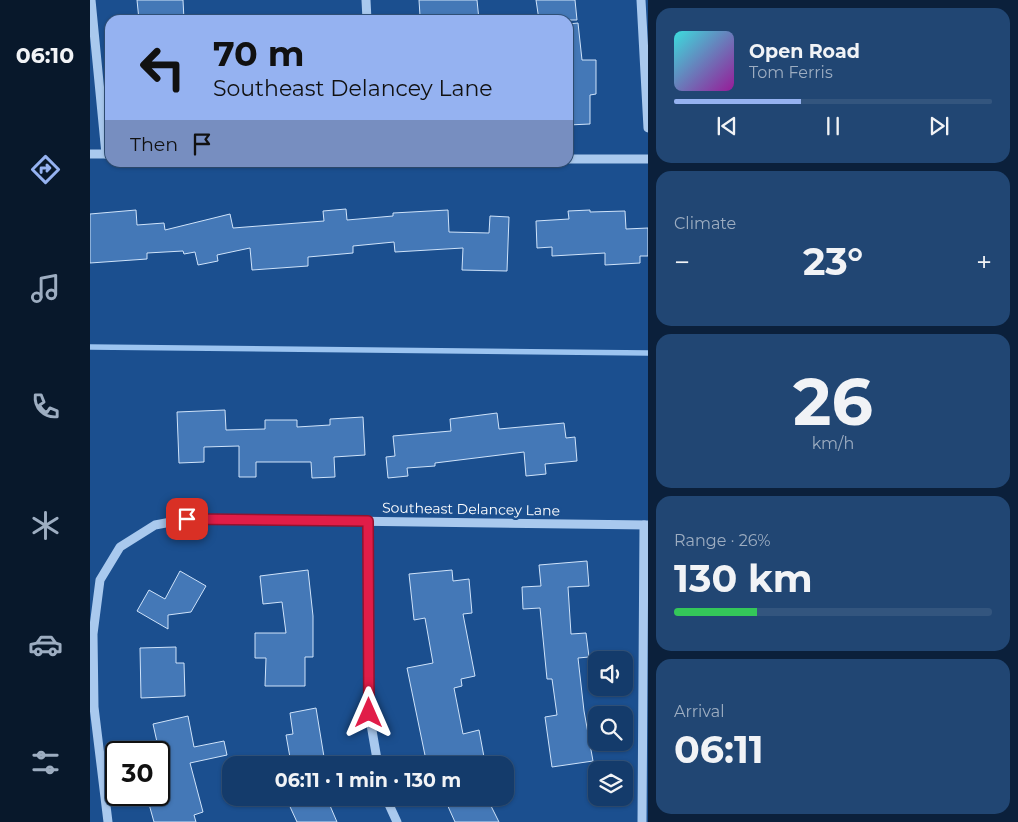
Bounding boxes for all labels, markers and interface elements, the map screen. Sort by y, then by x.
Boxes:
text: 70 m [213,32,304,75]
icon: left [130,35,195,100]
text: Open Road [749,40,860,63]
text: 06:10 [16,42,74,69]
text: Tom Ferris [749,63,833,82]
text: Southeast Delancey Lane [213,75,493,102]
icon: previous [713,112,741,140]
icon: pause [819,112,847,140]
icon: next [925,112,953,140]
icon: arrive [188,130,216,158]
text: Then [130,133,178,156]
icon: directions [28,152,63,187]
text: Climate [674,214,736,233]
text: 23° [803,238,863,285]
text: − [674,245,690,279]
text: + [976,245,992,279]
icon: music [28,271,63,306]
text: 26 [793,362,873,441]
icon: phone [28,389,63,424]
text: km/h [812,434,854,453]
pin [166,498,208,540]
street label: Southeast Delancey Lane [382,498,560,520]
icon: arrive [173,505,201,533]
icon: climate [28,508,63,543]
text: Range · 26% [674,531,771,550]
text: 130 km [674,555,813,602]
icon: car [28,627,63,662]
map controls [588,651,633,806]
button: sound [588,651,633,696]
position arrow [342,686,394,738]
text: Arrival [674,702,724,721]
button: search [588,706,633,751]
text: 06:11 [674,726,764,773]
speed limit sign: 30 [105,741,170,806]
icon: filters [28,745,63,780]
button: layers [588,761,633,806]
text: 06:11 · 1 min · 130 m [275,769,461,792]

